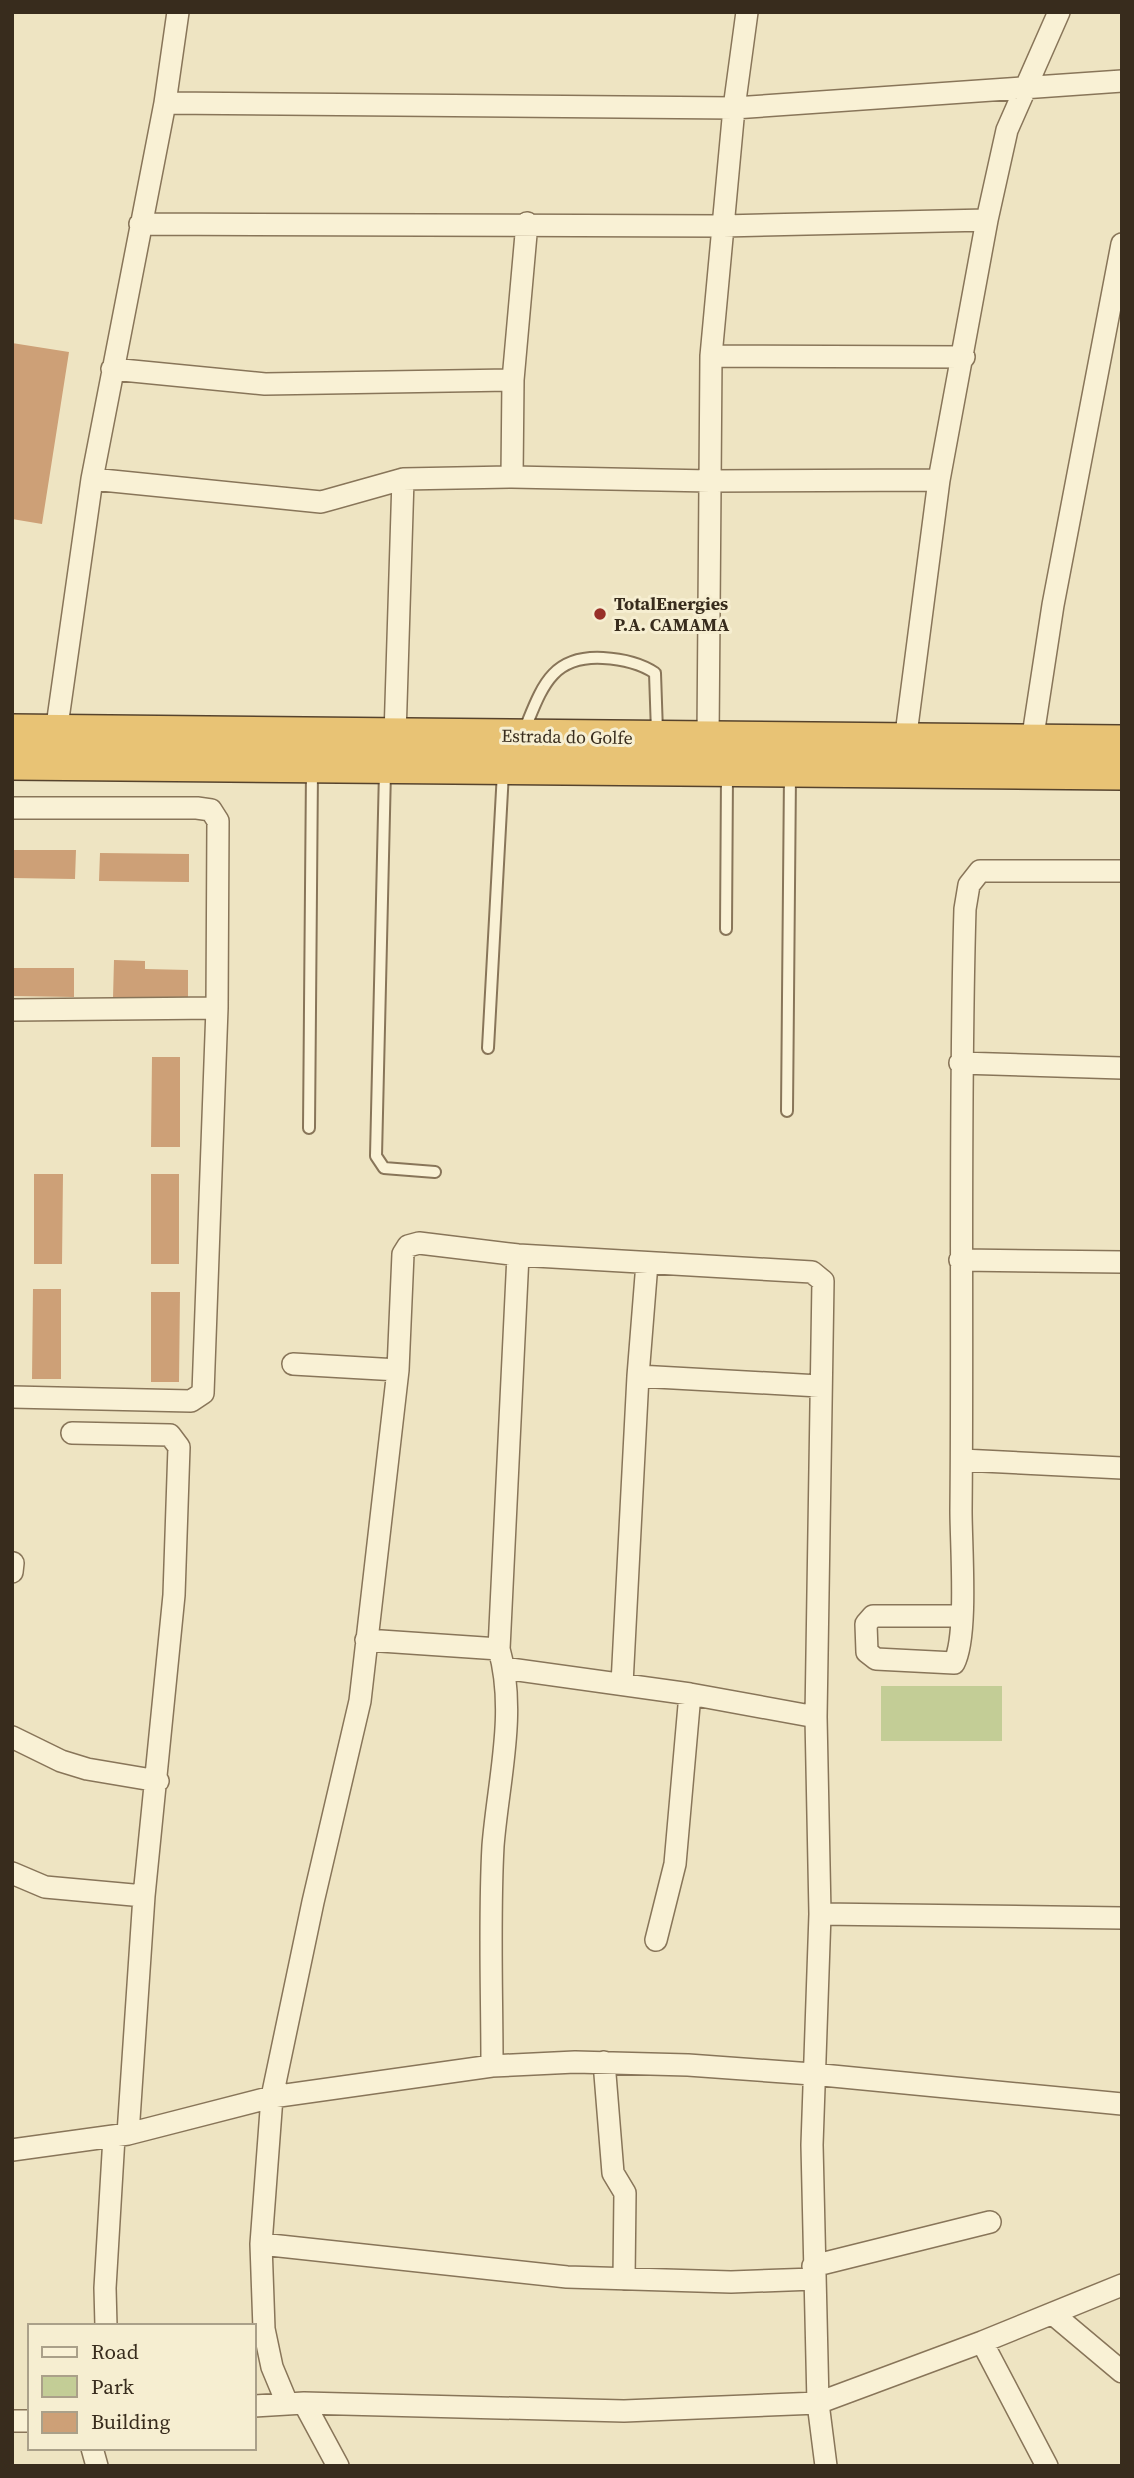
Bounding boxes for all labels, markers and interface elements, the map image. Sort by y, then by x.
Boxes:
place label: TotalEnergies P.A. CAMAMA [614,591,729,637]
marker: TotalEnergies P.A. CAMAMA [592,606,608,622]
street label: Estrada do Golfe [501,723,633,750]
legend [28,2324,256,2450]
text: Road [91,2337,139,2366]
text: Park [91,2372,135,2401]
text: Building [91,2407,170,2436]

